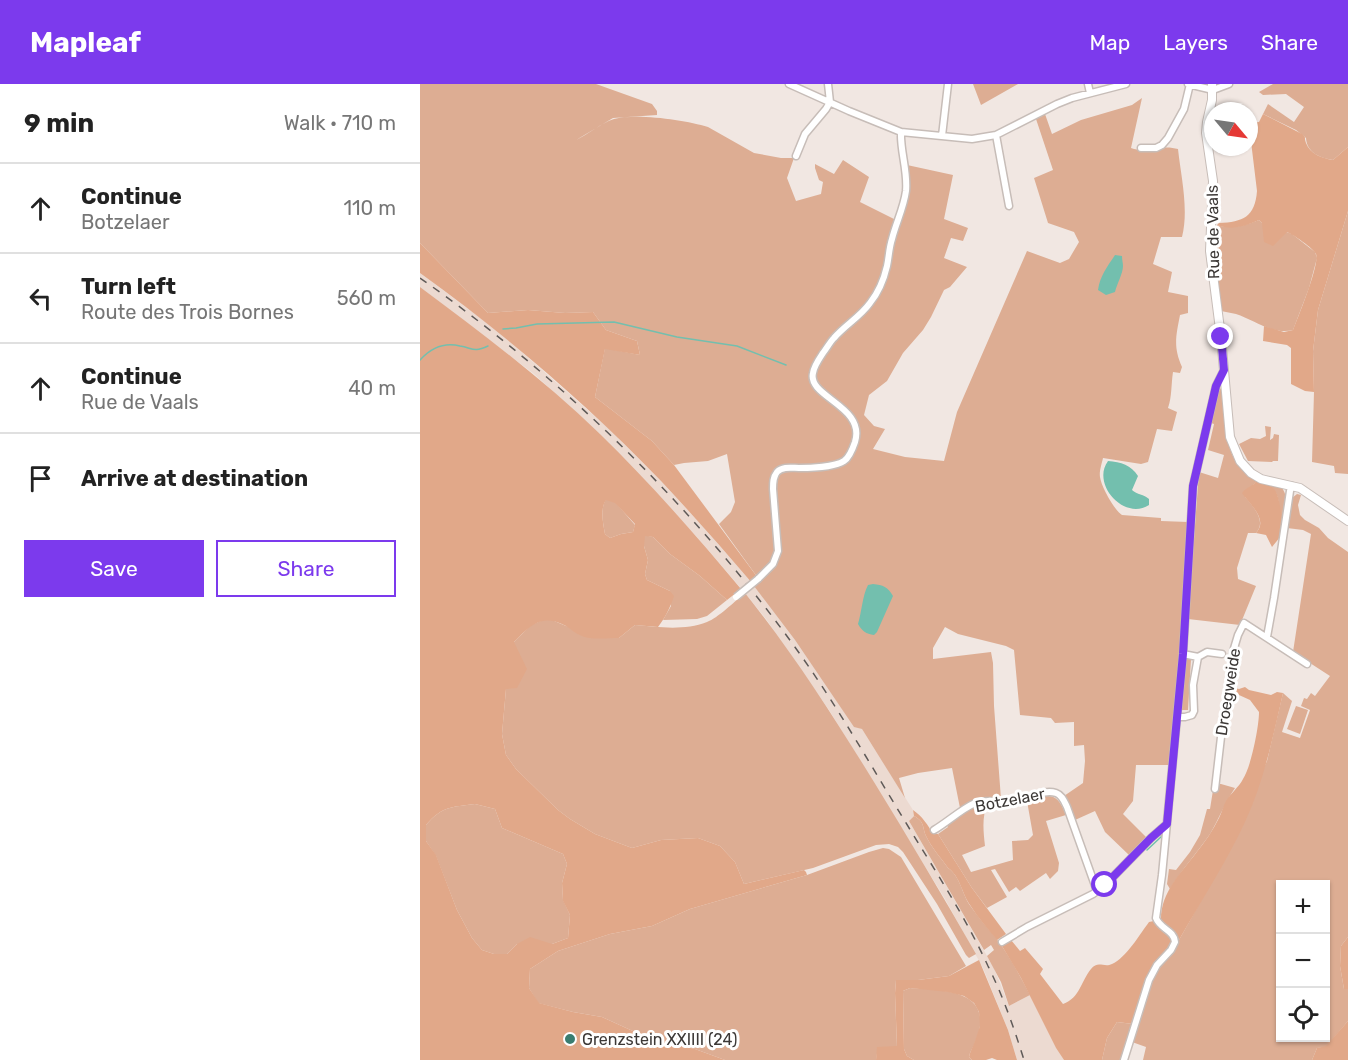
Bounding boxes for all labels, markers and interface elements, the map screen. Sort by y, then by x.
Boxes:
text: Mapleaf [30,26,141,59]
text: Map [1089,30,1130,55]
text: Layers [1163,30,1228,55]
text: Share [1261,30,1318,55]
north arrow [1204,102,1258,156]
text: 9 min [24,108,94,139]
text: Walk · 710 m [284,111,396,135]
text: Continue [81,183,182,210]
street label: Rue de Vaals [1203,185,1223,279]
icon: ahead [24,192,57,225]
text: 110 m [344,196,396,220]
text: Botzelaer [81,210,170,234]
text: Turn left [81,273,176,300]
icon: left [24,282,57,315]
text: 560 m [337,286,396,310]
text: Route des Trois Bornes [81,300,294,324]
route end [1207,323,1233,349]
text: Continue [81,363,182,390]
icon: ahead [24,372,57,405]
text: 40 m [348,376,396,400]
text: Rue de Vaals [81,390,199,414]
icon: arrive [24,462,57,495]
text: Arrive at destination [81,465,308,492]
button: Save [24,540,204,597]
button: Share [216,540,396,597]
street label: Droegweide [1212,647,1244,737]
street label: Botzelaer [973,784,1047,816]
route start [1091,871,1117,897]
map controls [1276,880,1330,1042]
button: + [1276,880,1330,934]
button: − [1276,934,1330,988]
button: locate [1276,988,1330,1042]
place label: Grenzstein XXIIII (24) [582,1030,737,1049]
marker: Grenzstein XXIIII (24) [563,1032,577,1046]

